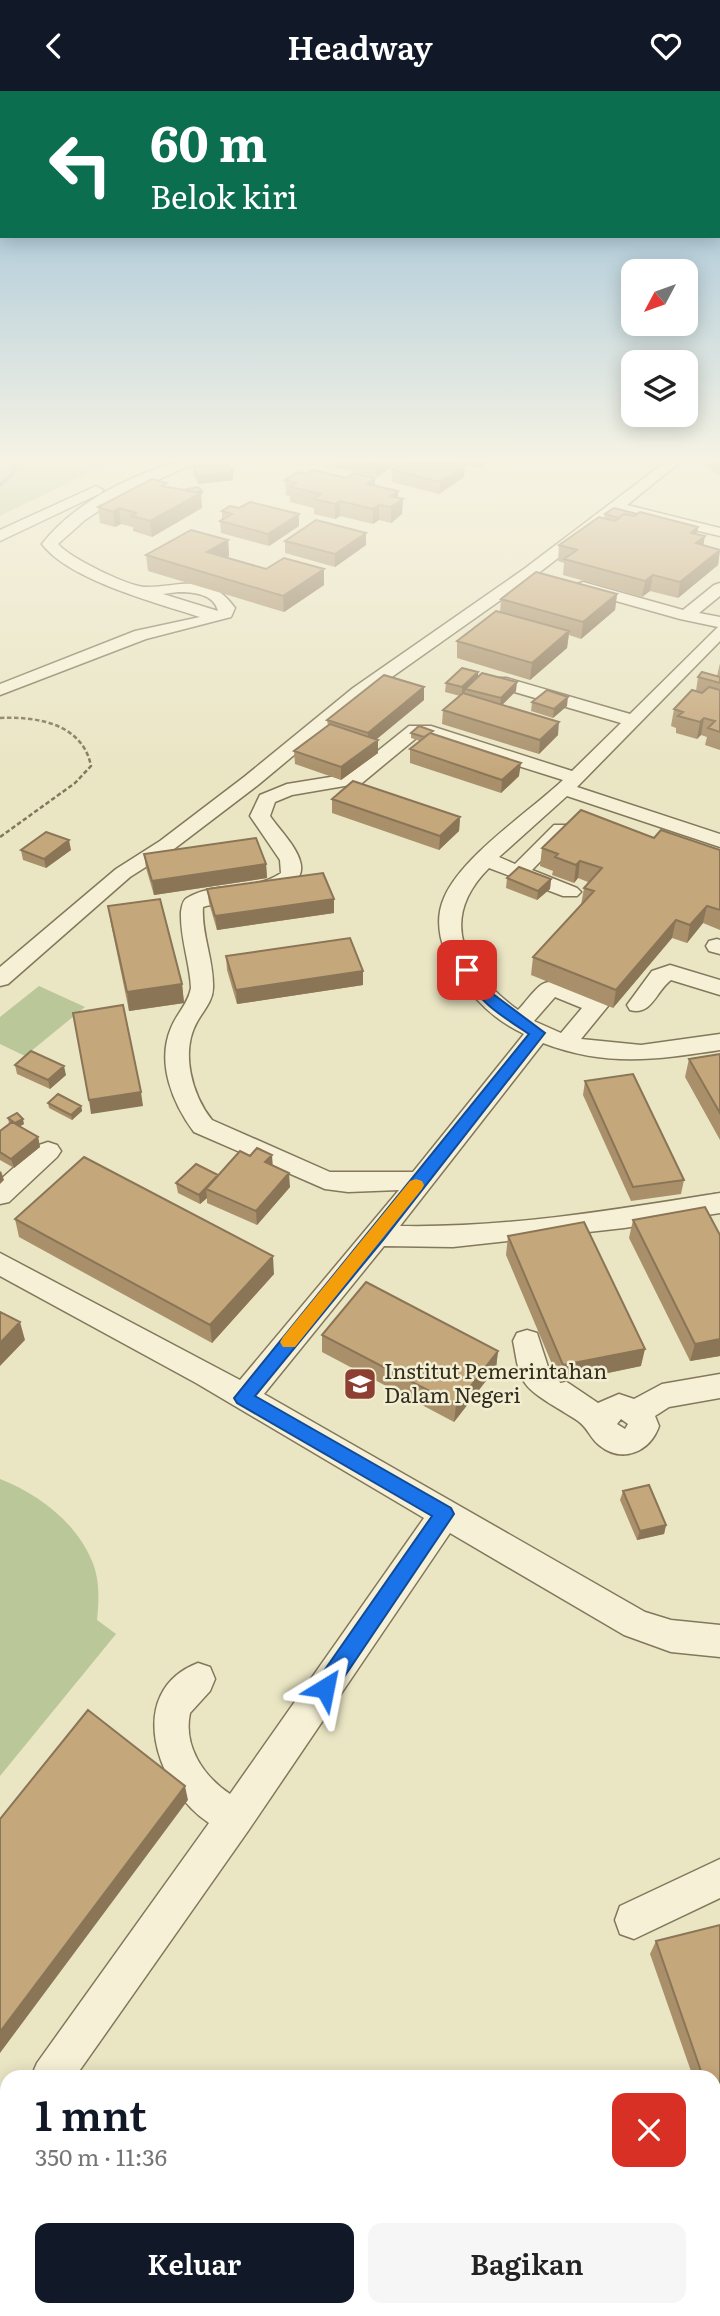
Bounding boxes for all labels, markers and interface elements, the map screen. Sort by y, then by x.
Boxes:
text: Headway [287,22,433,70]
icon: back [35,27,73,65]
icon: heart [647,27,685,65]
text: 60 m [150,104,267,177]
icon: left [35,119,126,210]
text: Belok kiri [150,171,298,219]
north arrow [621,259,698,336]
map controls [621,259,698,427]
button: layers [621,350,698,427]
pin [437,940,497,1000]
icon: arrive [448,951,486,989]
place label: Institut Pemerintahan Dalam Negeri [384,1354,607,1409]
school or university icon: Institut Pemerintahan Dalam Negeri [341,1365,379,1403]
position arrow [288,1651,362,1725]
text: 1 mnt [35,2082,147,2144]
button: close [612,2093,686,2167]
text: 350 m · 11:36 [35,2139,167,2173]
button: Keluar [35,2223,354,2303]
button: Bagikan [368,2223,686,2303]

